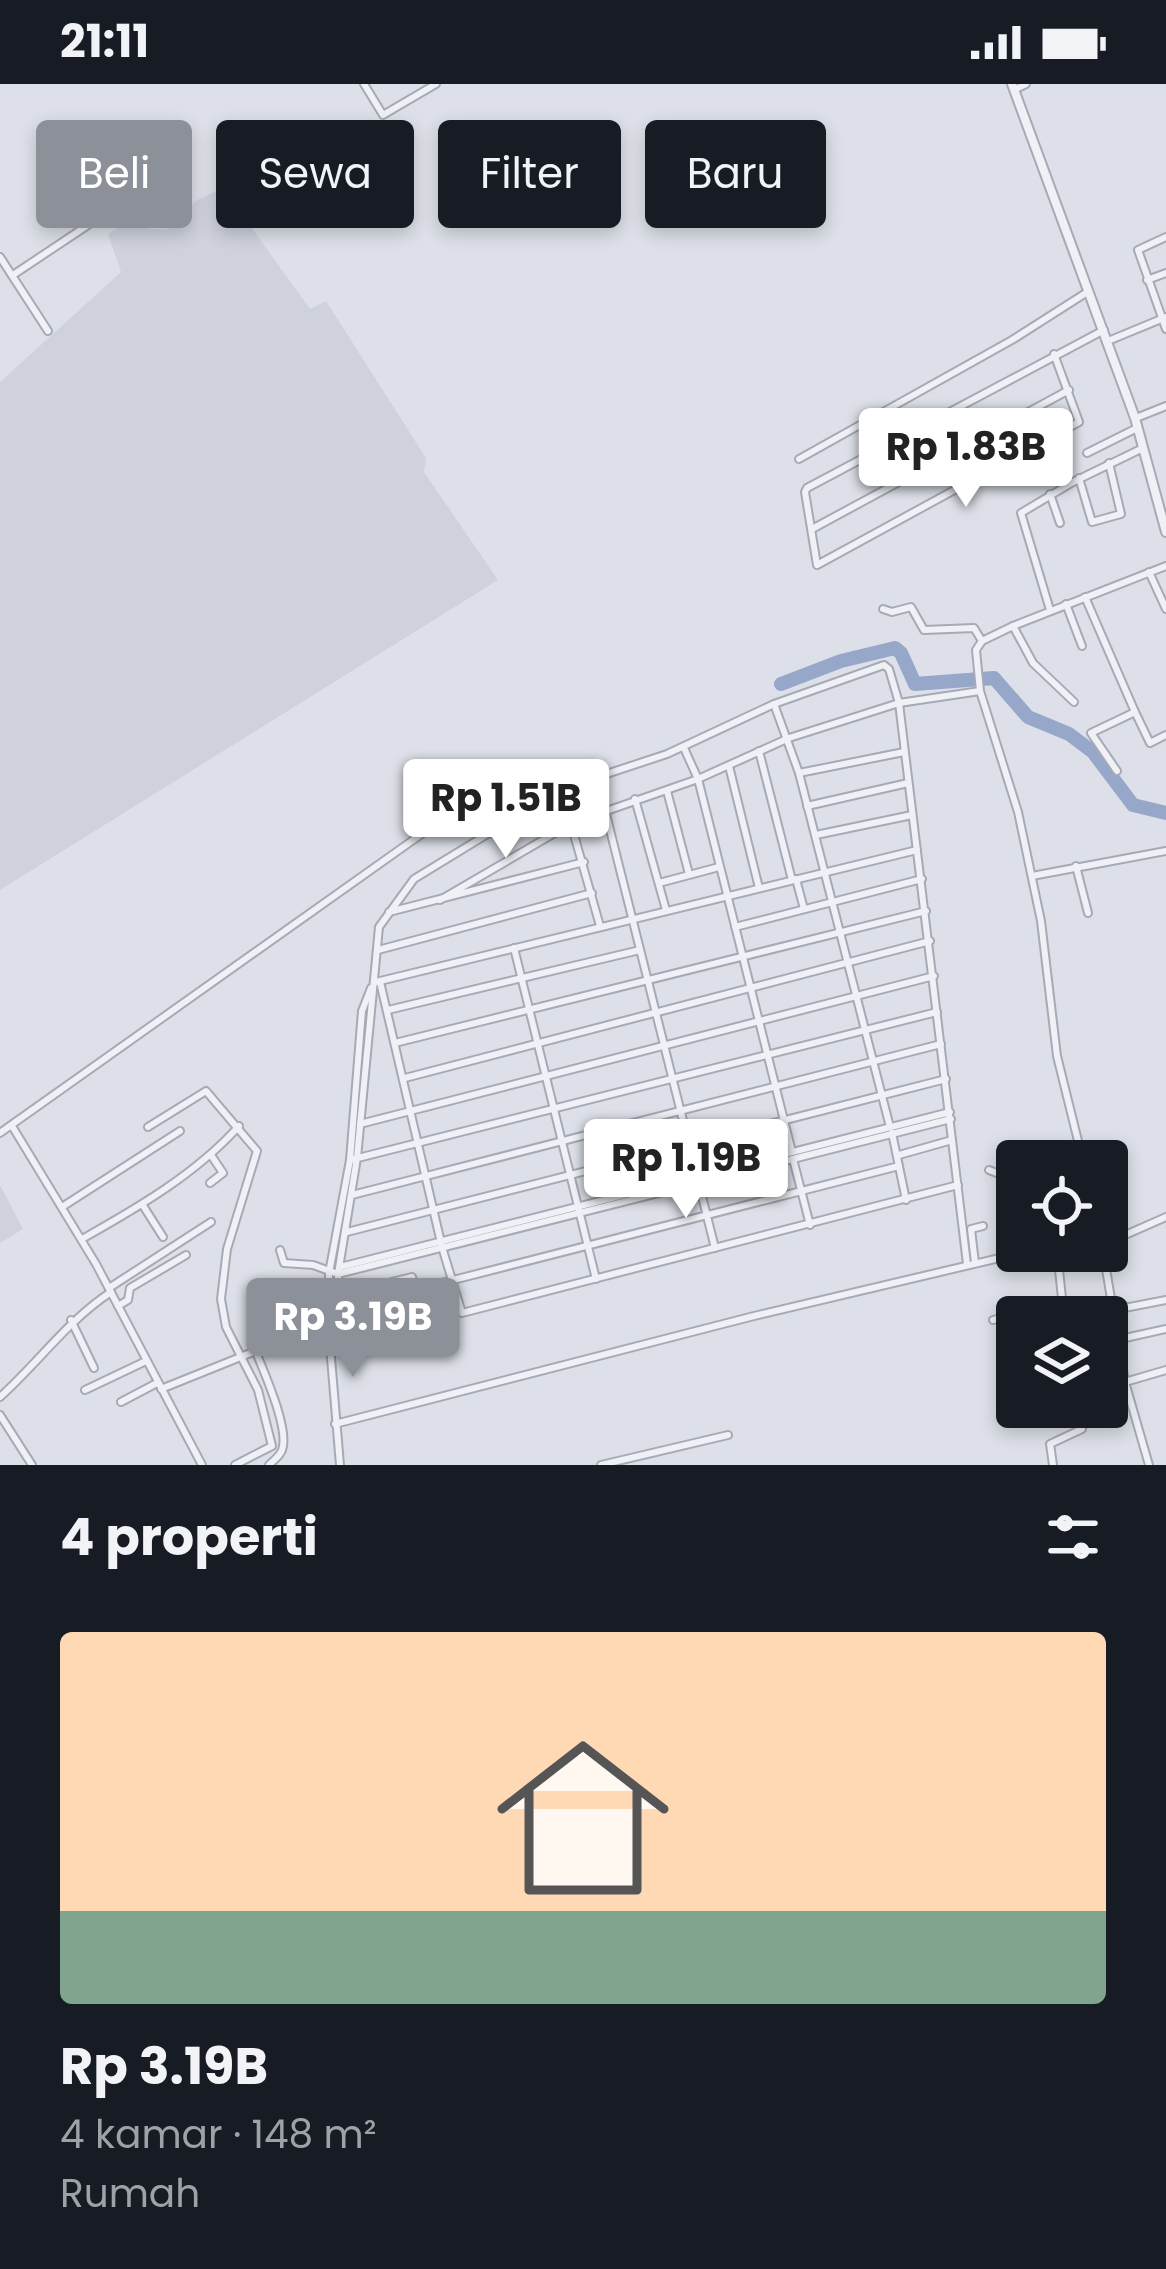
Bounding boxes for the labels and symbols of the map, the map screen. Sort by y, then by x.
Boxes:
pin: Rp 1.83B [842,408,1090,510]
pin: Rp 1.51B [382,759,630,861]
pin: Rp 1.19B [562,1119,810,1221]
pin: Rp 3.19B [229,1278,477,1380]

